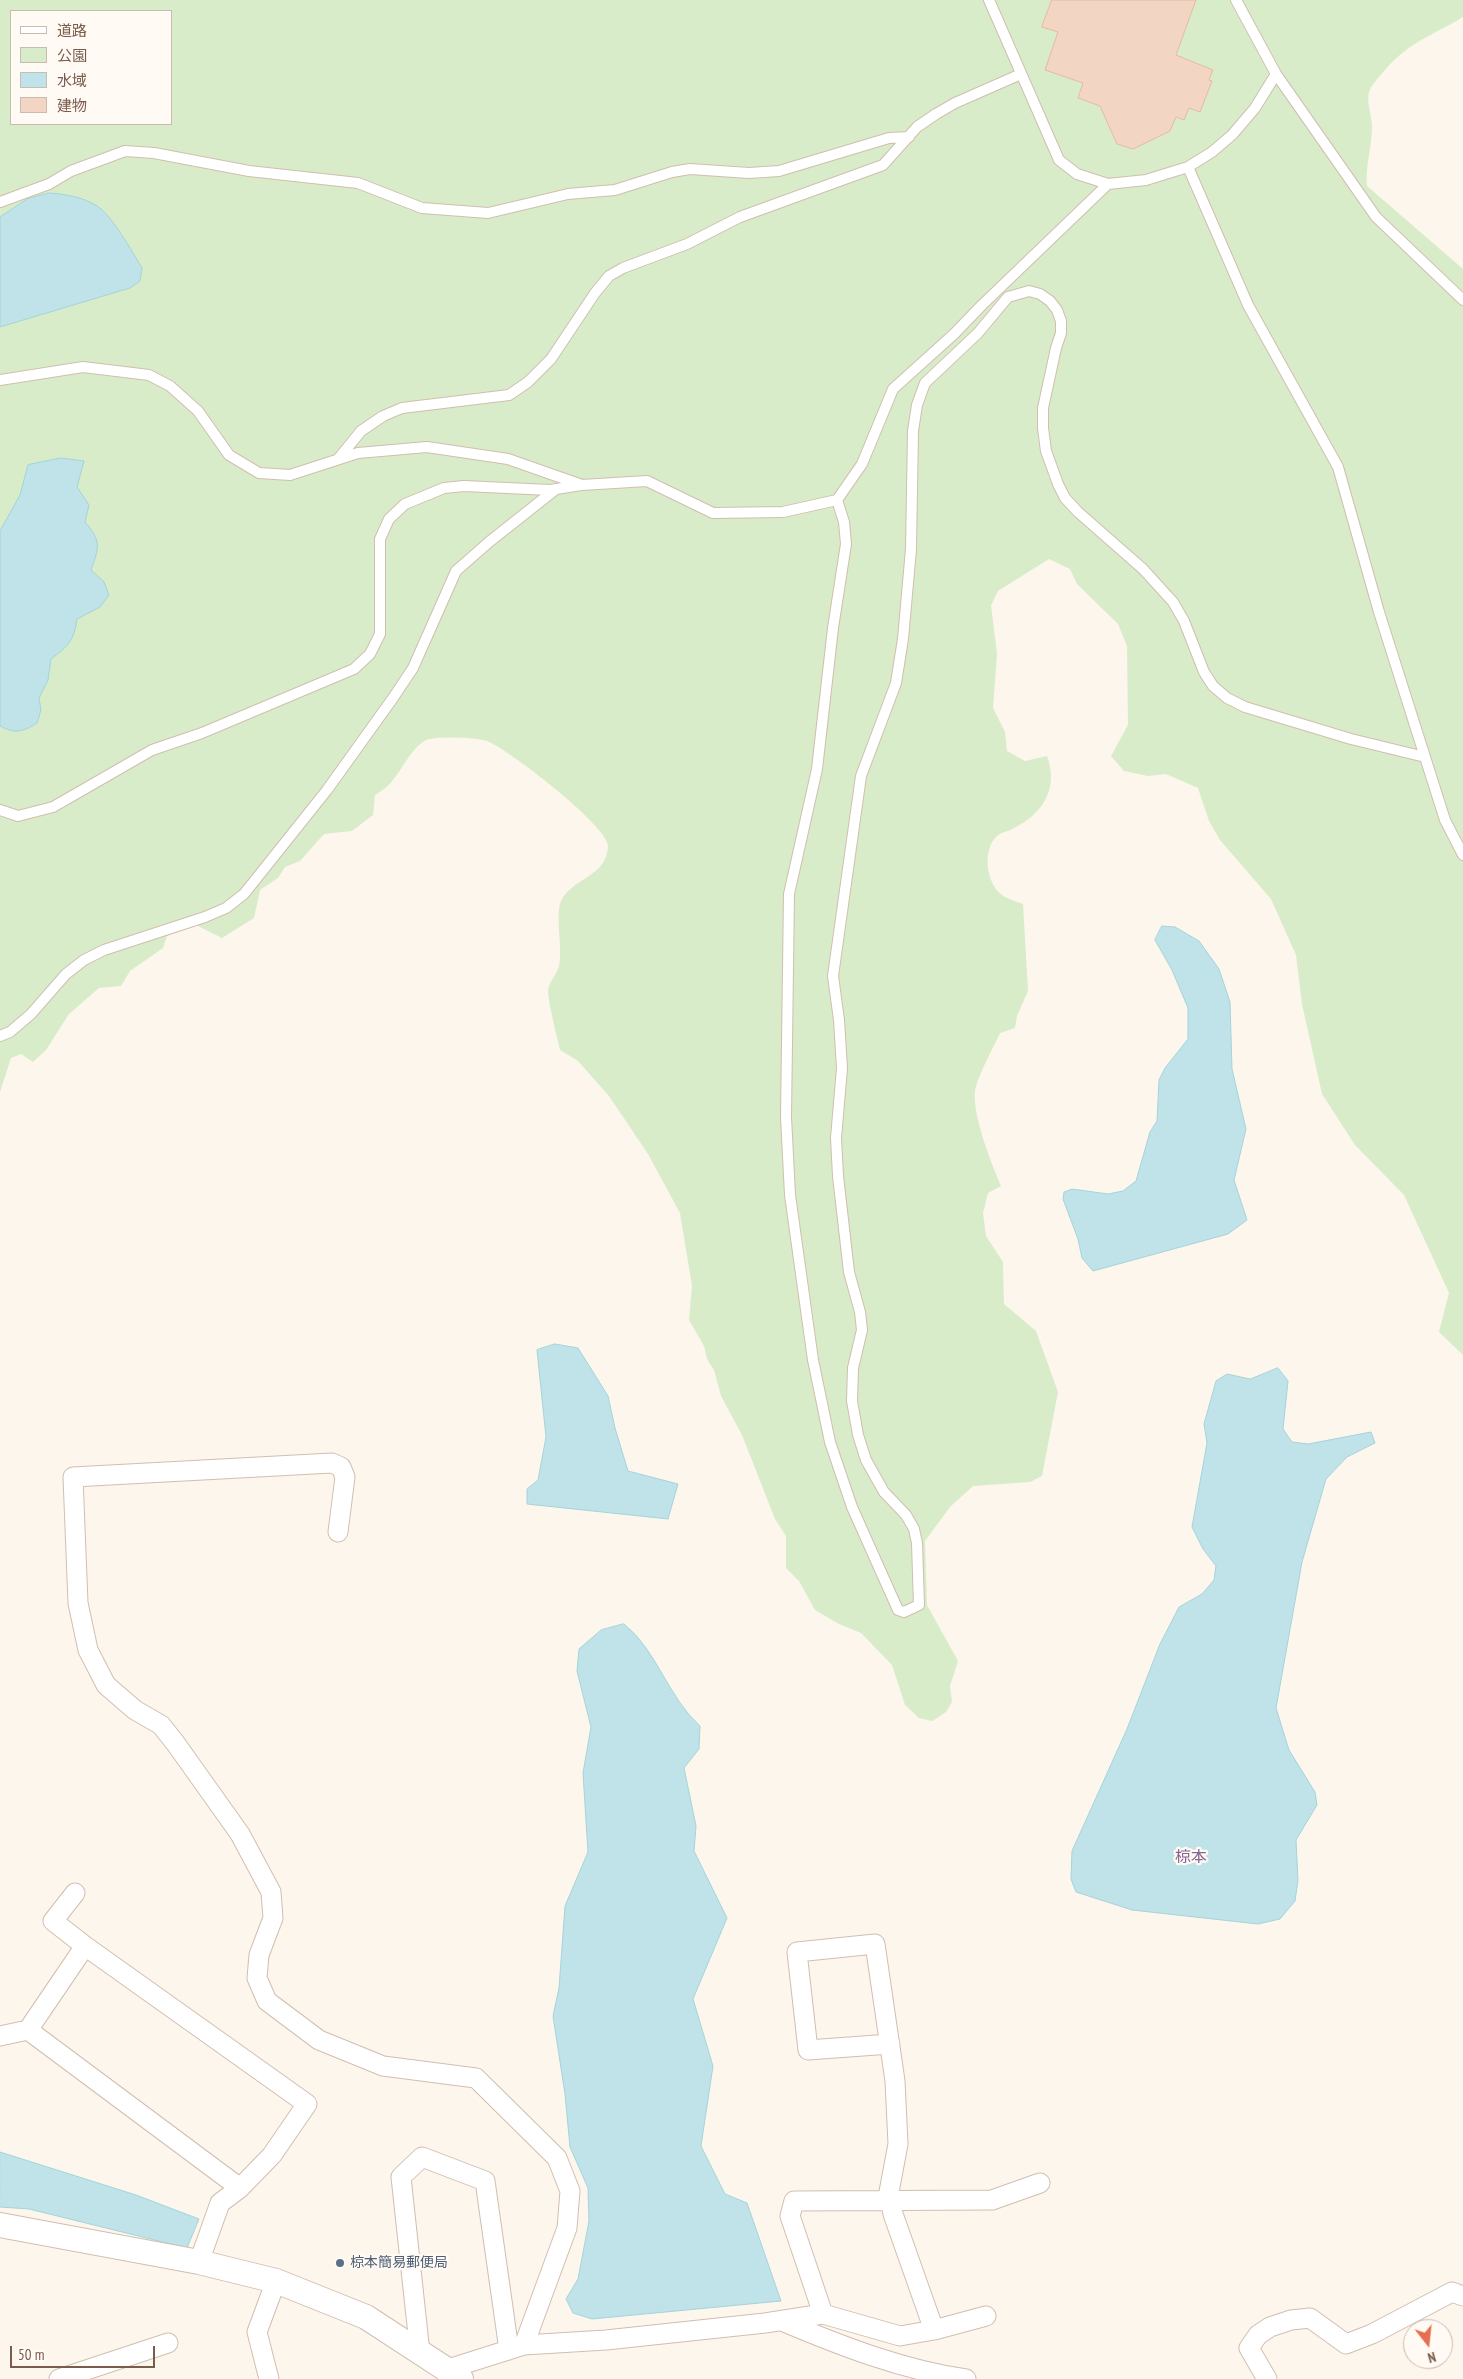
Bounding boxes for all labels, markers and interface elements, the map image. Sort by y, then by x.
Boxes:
legend [10,10,172,125]
text: 道路 [57,21,87,40]
text: 公園 [57,46,87,65]
text: 水域 [57,71,87,90]
text: 建物 [57,96,87,115]
district label: 椋本 [1175,1847,1207,1867]
place label: 椋本簡易郵便局 [350,2255,448,2271]
marker: 椋本簡易郵便局 [334,2257,346,2269]
north arrow [1403,2319,1453,2369]
scale bar [12,2336,158,2368]
text: 50 m [18,2345,44,2364]
text: N [1426,2348,1438,2367]

